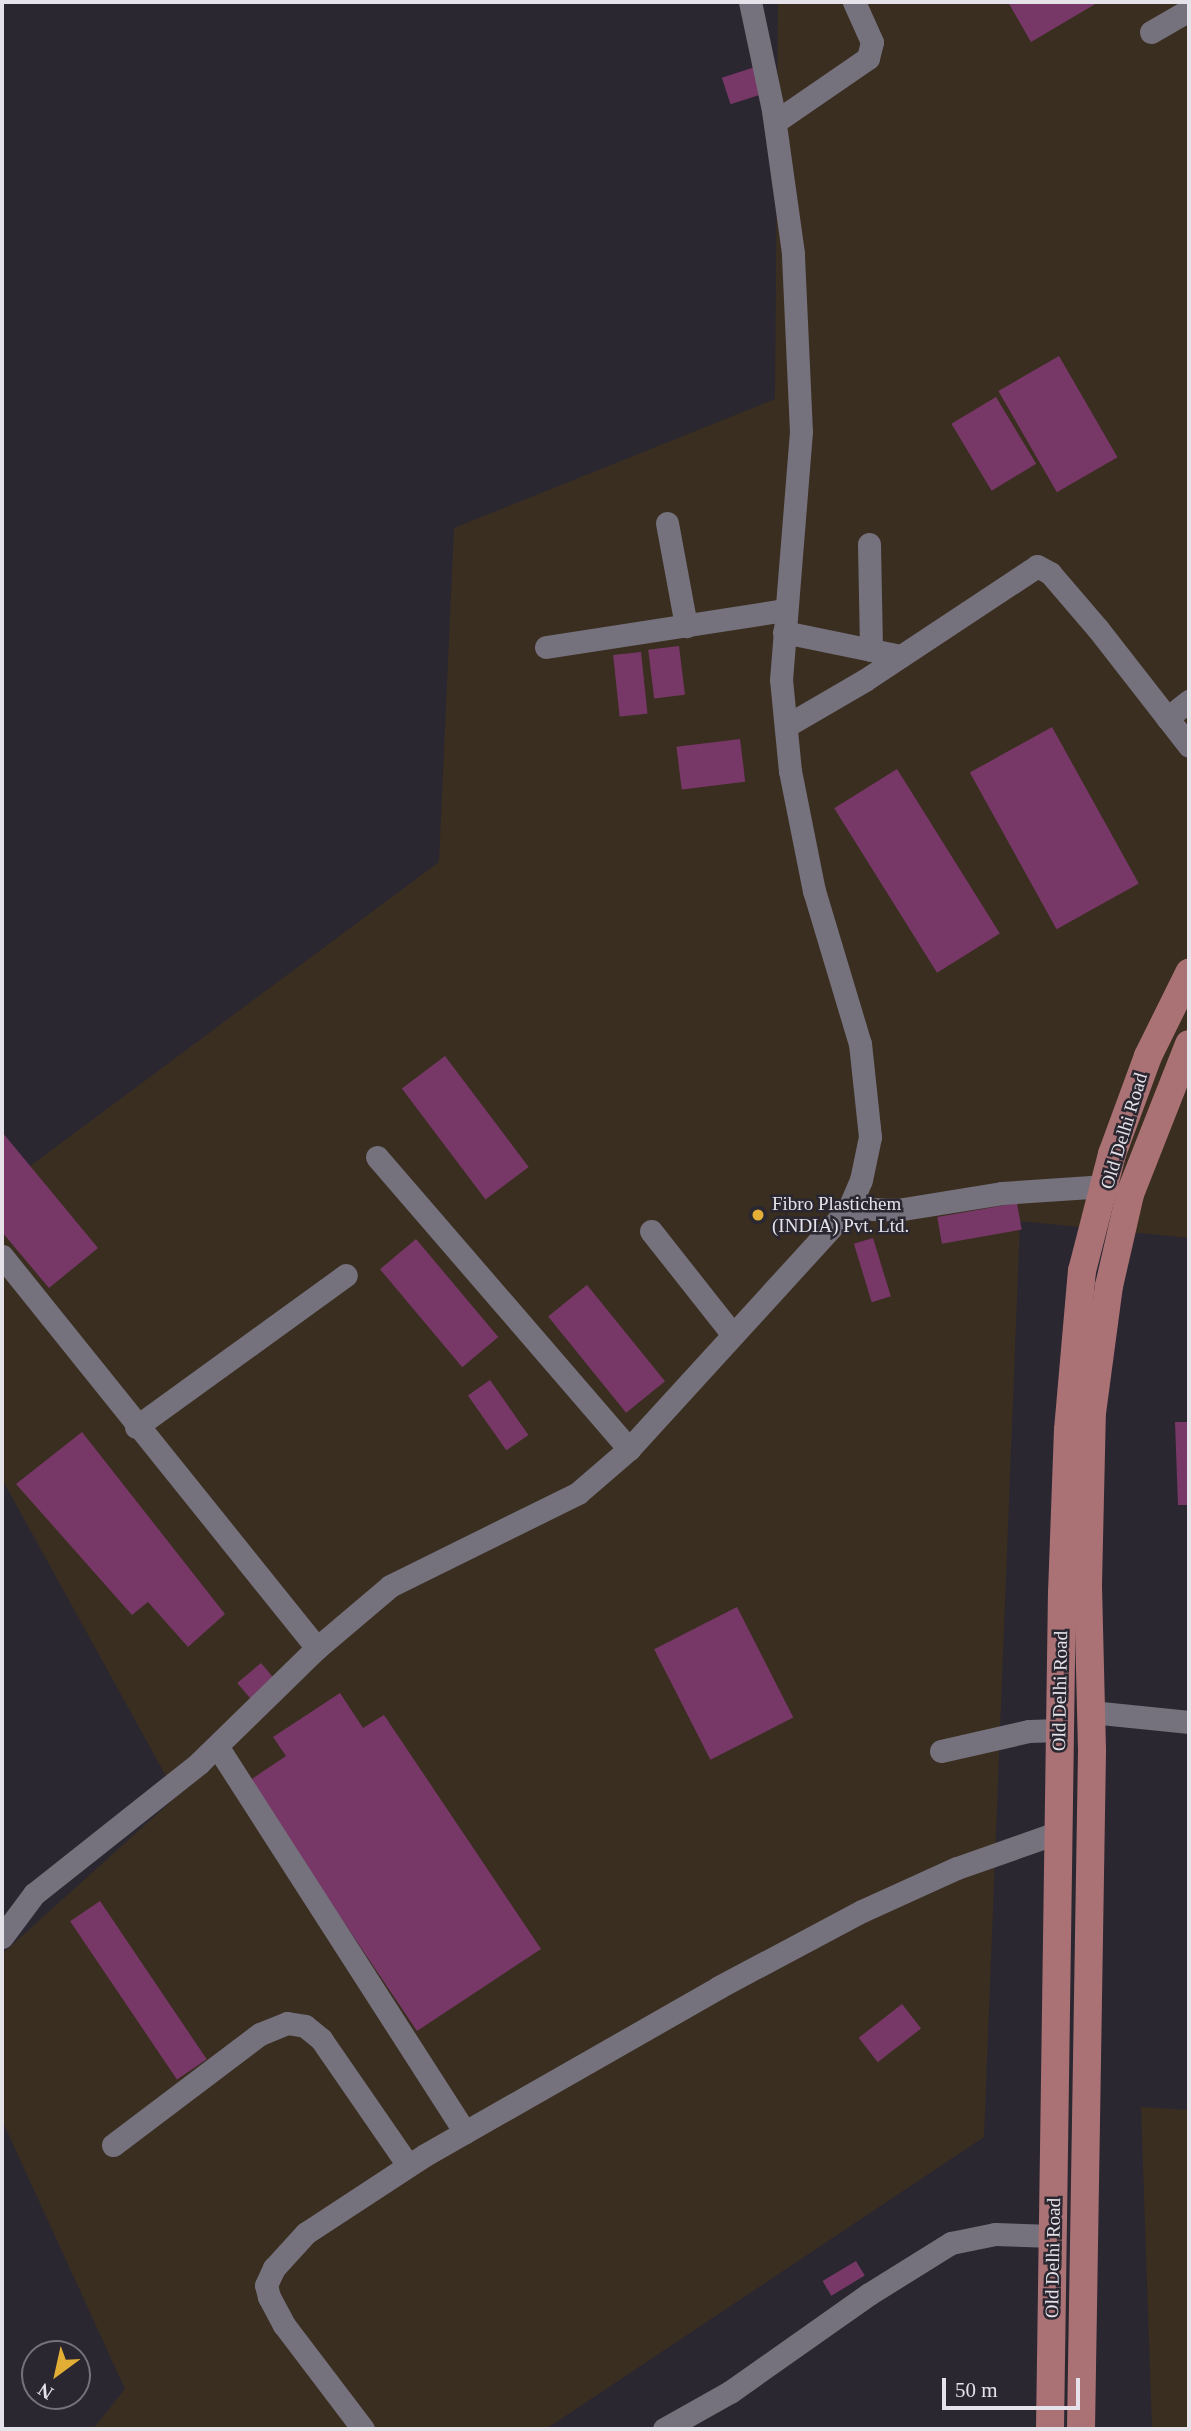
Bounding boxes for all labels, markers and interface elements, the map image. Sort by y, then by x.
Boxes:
street label: Old Delhi Road [1096,1070,1152,1192]
place label: Fibro Plastichem (INDIA) Pvt. Ltd. [772,1193,909,1237]
marker: Fibro Plastichem (INDIA) Pvt. Ltd. [750,1207,766,1223]
street label: Old Delhi Road [1048,1631,1072,1751]
street label: Old Delhi Road [1041,2198,1065,2318]
north arrow [21,2340,91,2410]
scale bar [946,2364,1084,2408]
text: 50 m [955,2378,998,2402]
text: N [34,2379,57,2404]

